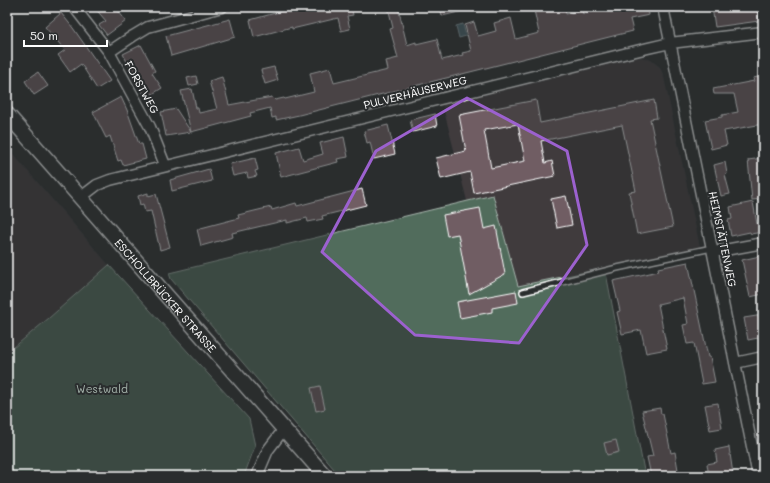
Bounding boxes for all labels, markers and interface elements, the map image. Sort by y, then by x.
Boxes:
scale bar [24,22,107,48]
text: 50 m [30,27,58,43]
street label: FORSTWEG [121,58,163,116]
street label: PULVERHÄUSERWEG [362,72,468,112]
street label: HEIMSTÄTTENWEG [706,190,740,288]
street label: ESCHOLLBRÜCKER STRASSE [112,235,220,355]
park label: Westwald [76,381,128,396]

